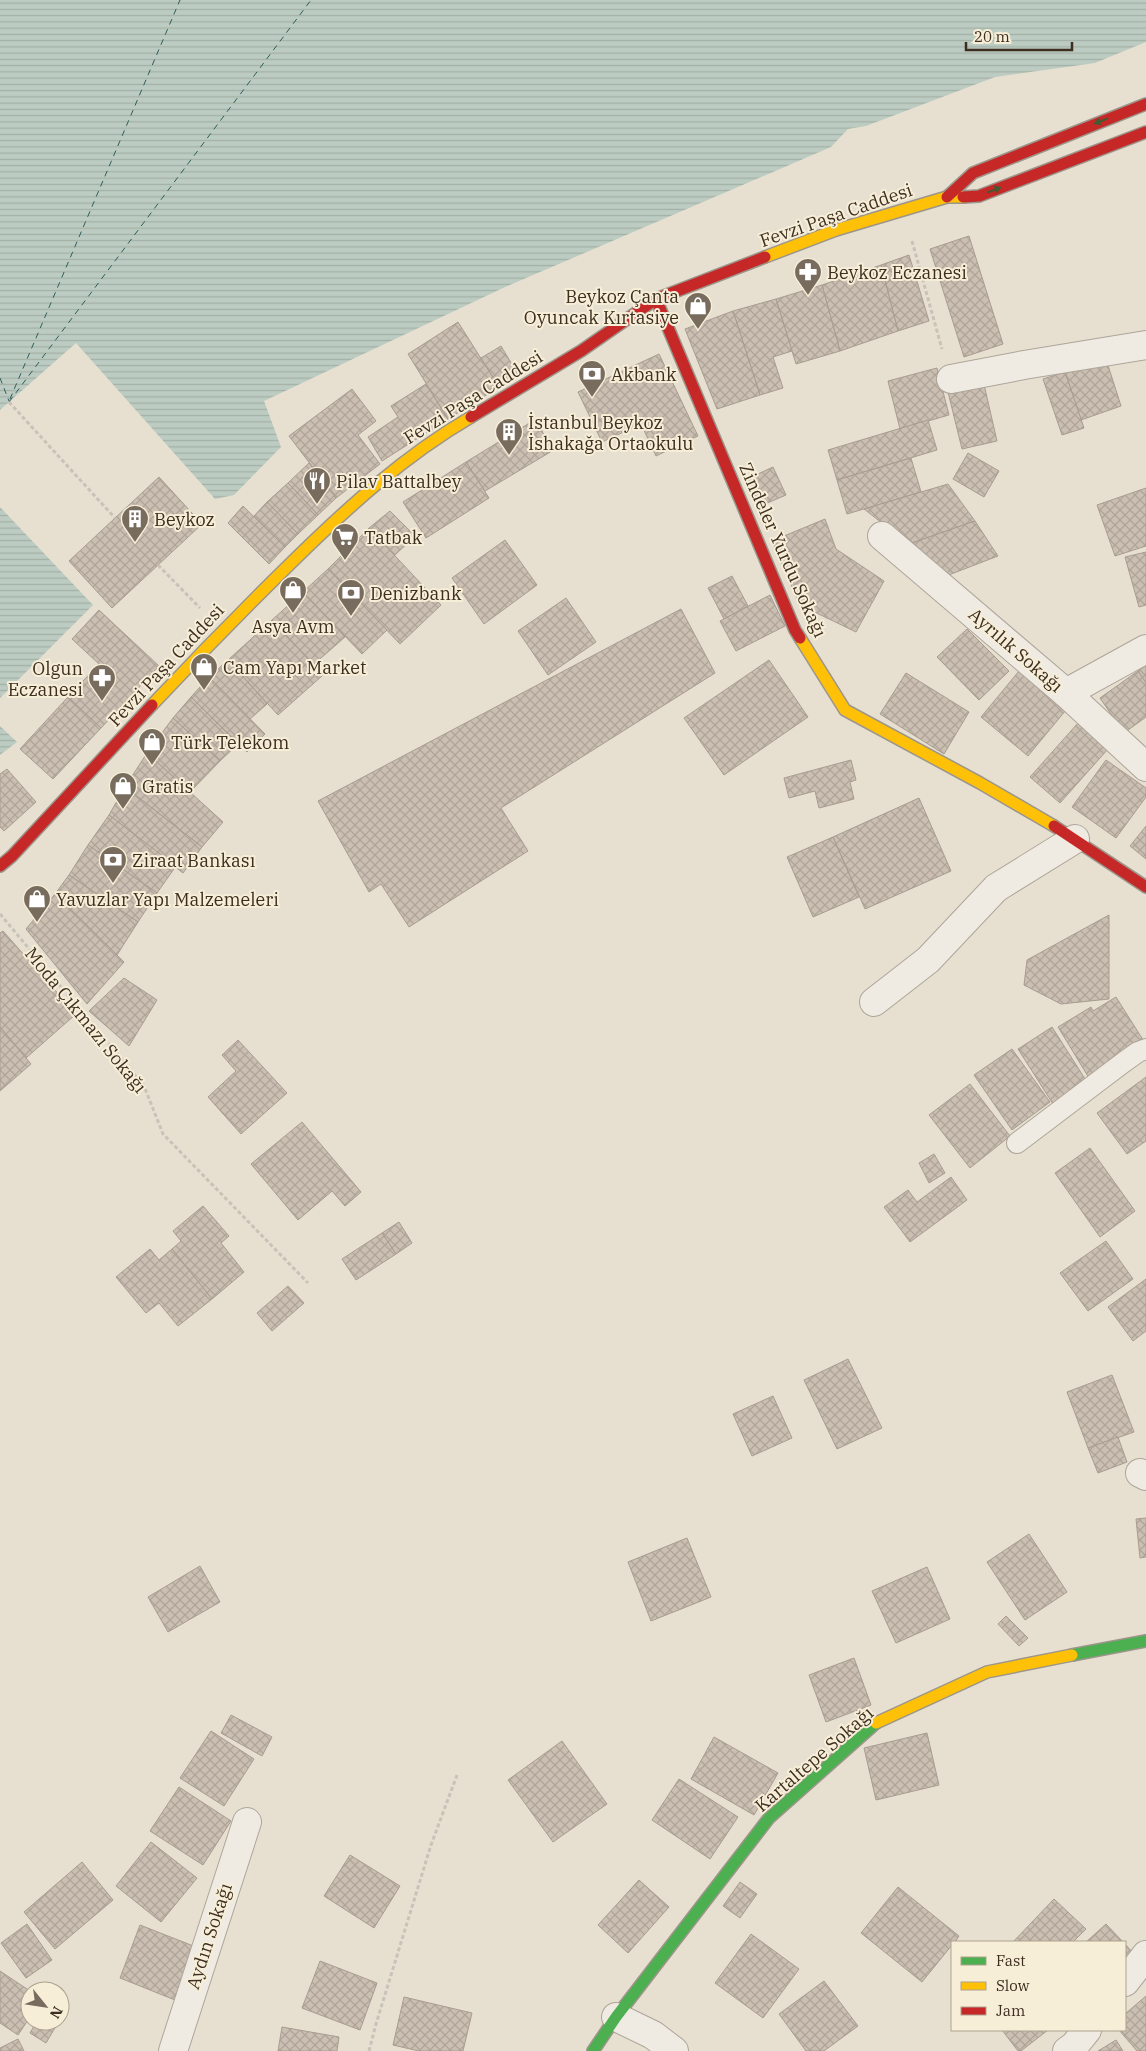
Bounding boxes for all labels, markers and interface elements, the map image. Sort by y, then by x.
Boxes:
scale bar [966,20,1072,52]
text: 20 m [974,27,1010,46]
one-way arrow [1093,118,1108,126]
street label: Fevzi Paşa Caddesi [757,178,916,252]
one-way arrow [987,186,1002,194]
pharmacy icon: Beykoz Eczanesi [793,257,823,296]
place label: Beykoz Eczanesi [827,261,967,284]
place label: Beykoz Çanta Oyuncak Kırtasiye [524,285,679,329]
shop icon: Beykoz Çanta Oyuncak Kırtasiye [683,291,713,330]
street label: Fevzi Paşa Caddesi [399,345,547,449]
bank icon: Akbank [577,359,607,398]
place label: Akbank [611,363,677,386]
place label: İstanbul Beykoz İshakağa Ortaokulu [528,411,694,455]
building icon: İstanbul Beykoz İshakağa Ortaokulu [494,417,524,456]
street label: Zindeler Yurdu Sokağı [734,459,832,641]
restaurant icon: Pilav Battalbey [302,466,332,505]
place label: Pilav Battalbey [336,470,462,493]
building icon: Beykoz [120,504,150,543]
place label: Beykoz [154,508,215,531]
supermarket icon: Tatbak [330,522,360,561]
place label: Tatbak [364,526,423,549]
shop icon: Asya Avm [278,575,308,614]
bank icon: Denizbank [336,578,366,617]
place label: Denizbank [370,582,462,605]
street label: Fevzi Paşa Caddesi [103,599,229,731]
street label: Ayrılık Sokağı [964,603,1068,697]
place label: Asya Avm [251,615,335,638]
shop icon: Cam Yapı Market [189,652,219,691]
place label: Cam Yapı Market [223,656,366,679]
place label: Olgun Eczanesi [8,657,83,701]
pharmacy icon: Olgun Eczanesi [87,663,117,702]
shop icon: Türk Telekom [137,727,167,766]
place label: Türk Telekom [171,731,289,754]
shop icon: Gratis [108,771,138,810]
place label: Gratis [142,775,193,798]
bank icon: Ziraat Bankası [98,845,128,884]
place label: Ziraat Bankası [132,849,256,872]
shop icon: Yavuzlar Yapı Malzemeleri [22,884,52,923]
place label: Yavuzlar Yapı Malzemeleri [56,888,279,911]
street label: Moda Çıkmazı Sokağı [20,942,152,1098]
street label: Kartaltepe Sokağı [750,1701,878,1817]
street label: Aydın Sokağı [181,1880,237,1992]
legend [951,1941,1126,2031]
text: Fast [996,1951,1026,1970]
text: Slow [996,1976,1030,1995]
north arrow [20,1981,70,2031]
text: Jam [996,2001,1025,2020]
text: N [46,2003,67,2022]

